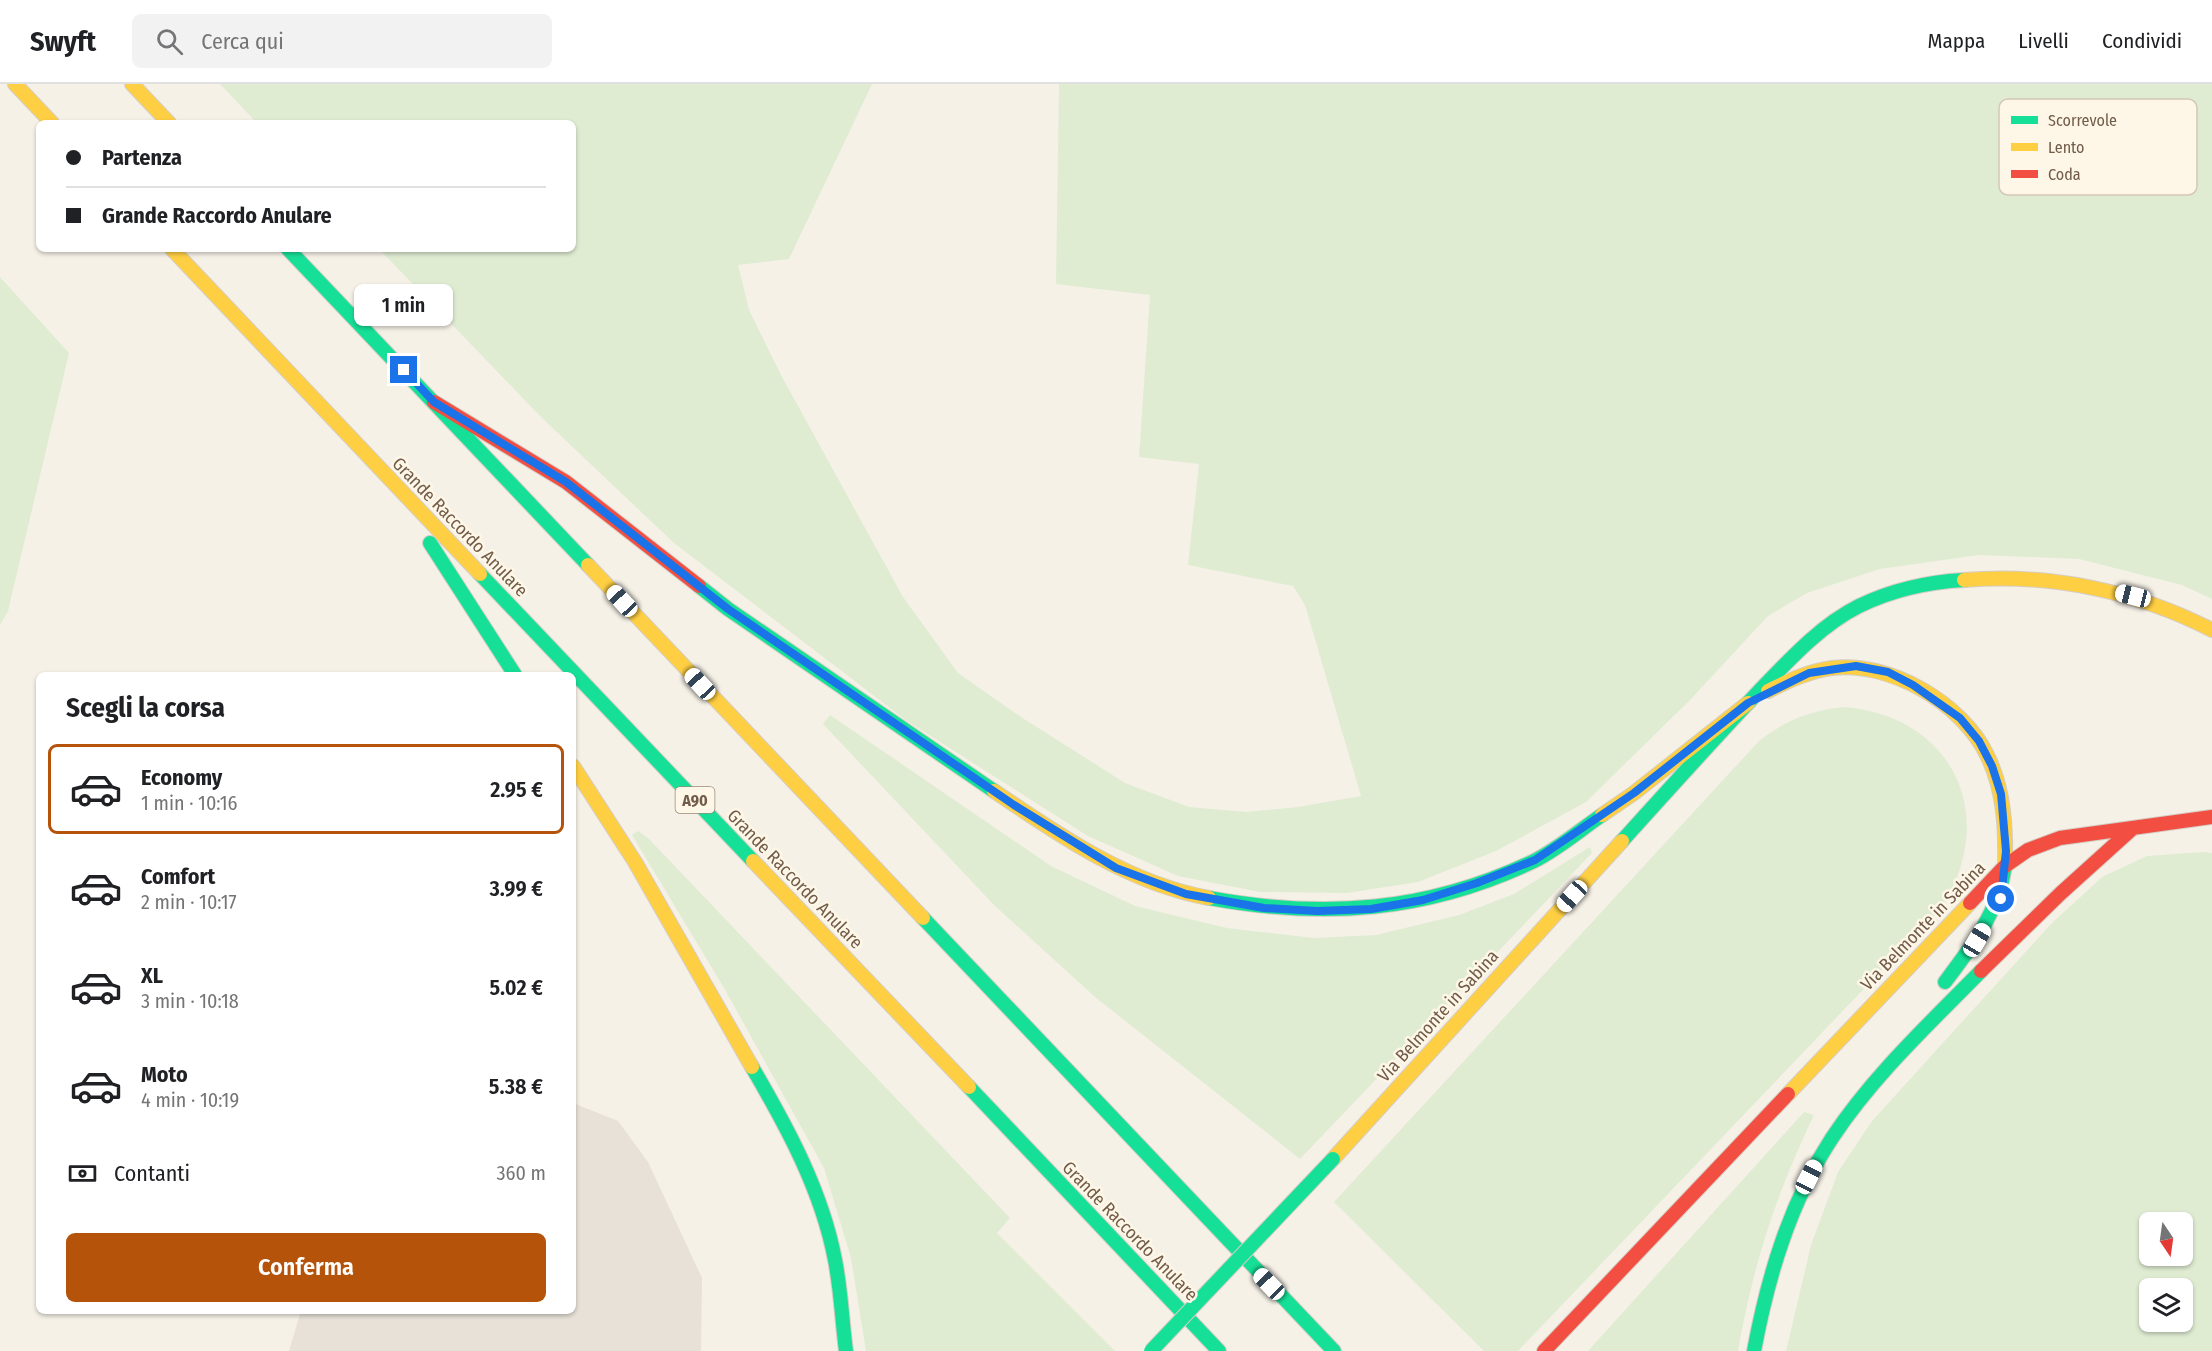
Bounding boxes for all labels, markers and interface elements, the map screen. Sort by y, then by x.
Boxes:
search box [132,14,552,68]
text: Swyft [30,25,96,58]
icon: search [153,25,186,58]
text: Cerca qui [201,28,284,55]
text: Mappa [1928,28,1985,54]
text: Livelli [2018,28,2069,54]
text: Condividi [2102,28,2182,54]
legend [1999,99,2197,195]
text: Scorrevole [2048,111,2117,130]
text: Lento [2048,138,2084,157]
text: Partenza [102,144,182,171]
text: Coda [2048,165,2081,184]
text: Grande Raccordo Anulare [102,202,332,229]
callout: 1 min [354,283,454,325]
text: 1 min [382,293,425,317]
route end [390,356,417,383]
street label: Grande Raccordo Anulare [388,453,532,601]
car [603,582,641,620]
car [2113,583,2153,609]
car [681,665,719,703]
text: Scegli la corsa [66,692,225,724]
icon: car [69,762,123,816]
text: Economy [141,764,222,791]
text: 2.95 € [490,776,543,803]
road number: A90 [676,787,714,813]
text: 1 min · 10:16 [141,791,237,815]
street label: Grande Raccordo Anulare [723,805,867,953]
street label: Via Belmonte in Sabina [1856,857,1990,995]
icon: car [69,861,123,915]
text: Comfort [141,863,215,890]
text: 3.99 € [489,875,543,902]
car [1553,877,1591,915]
route start [1987,885,2014,912]
text: 2 min · 10:17 [141,890,237,914]
car [1960,920,1994,960]
street label: Via Belmonte in Sabina [1373,945,1503,1087]
icon: car [69,960,123,1014]
text: XL [141,962,163,989]
text: 5.02 € [489,974,543,1001]
text: 3 min · 10:18 [141,989,239,1013]
icon: car [69,1059,123,1113]
text: Moto [141,1061,188,1088]
text: 5.38 € [489,1073,543,1100]
text: 4 min · 10:19 [141,1088,239,1112]
icon: cash [66,1157,99,1190]
street label: Grande Raccordo Anulare [1058,1157,1202,1305]
car [1793,1157,1825,1197]
text: Contanti [114,1160,190,1187]
text: 360 m [497,1161,546,1185]
north arrow [2139,1212,2193,1266]
map controls [2139,1212,2193,1332]
button: Conferma [66,1233,546,1302]
car [1250,1265,1288,1303]
button: layers [2139,1278,2193,1332]

